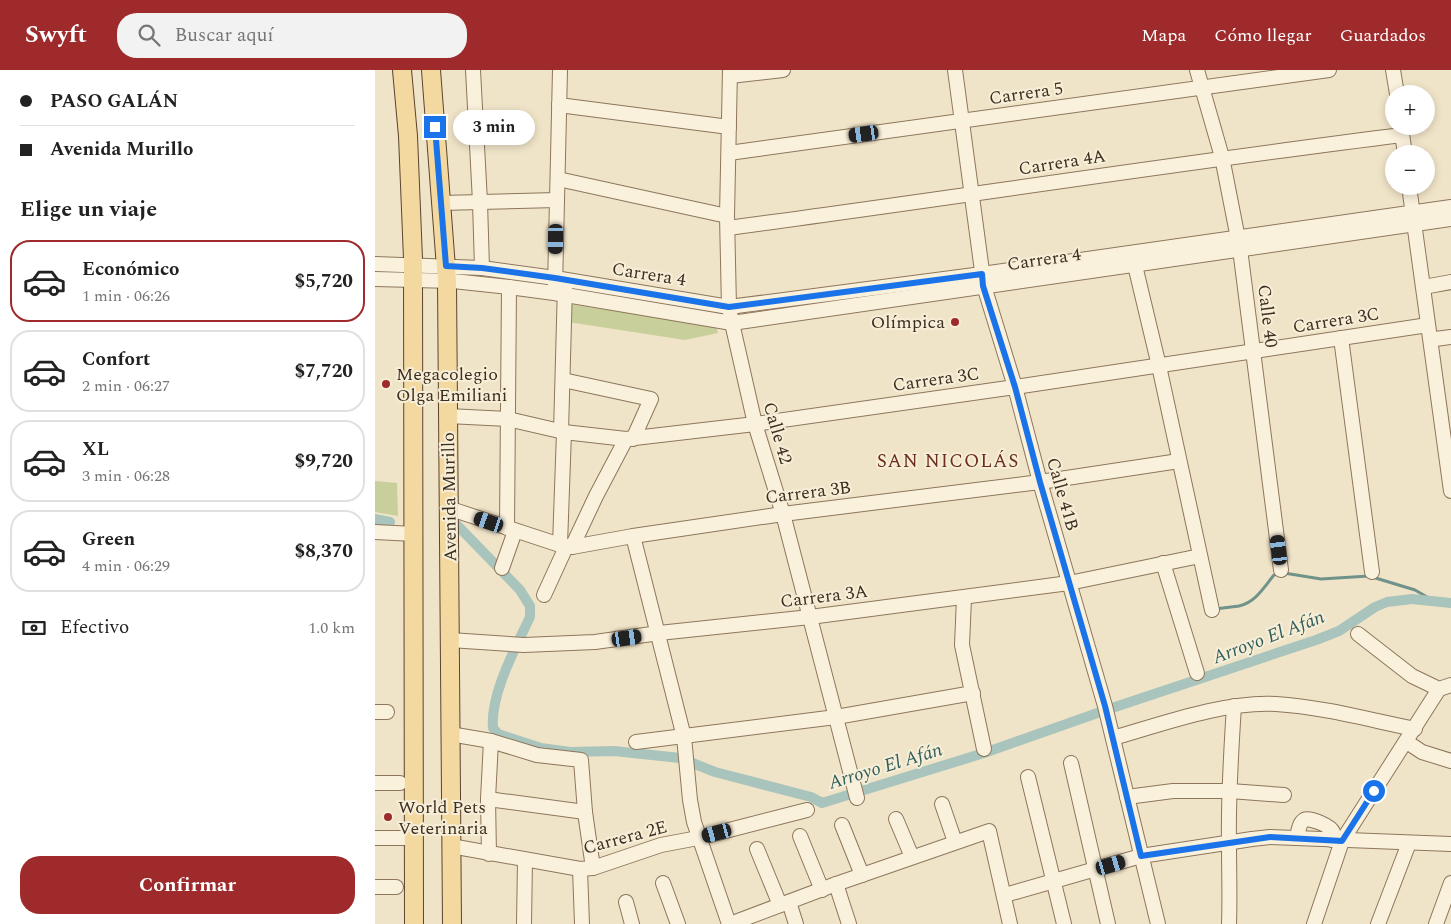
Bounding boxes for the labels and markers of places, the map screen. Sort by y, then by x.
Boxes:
place label: Olímpica [871,309,945,336]
marker: Olímpica [949,316,961,328]
place label: Megacolegio Olga Emiliani [396,361,507,409]
marker: Megacolegio Olga Emiliani [380,378,392,390]
place label: World Pets Veterinaria [398,794,488,842]
marker: World Pets Veterinaria [382,811,394,823]

